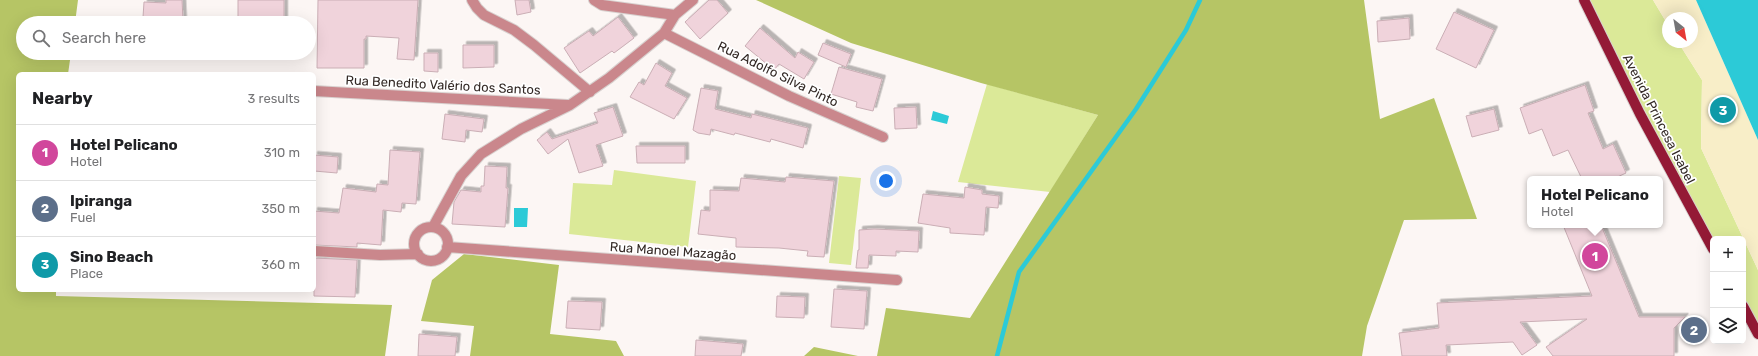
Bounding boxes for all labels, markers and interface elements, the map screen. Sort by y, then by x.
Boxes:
north arrow [1662,12,1698,48]
search box [16,16,316,60]
icon: search [30,27,52,49]
text: Search here [62,29,146,47]
street label: Rua Adolfo Silva Pinto [715,38,841,110]
street label: Avenida Princesa Isabel [1620,52,1698,186]
street label: Rua Benedito Valério dos Santos [345,72,541,98]
text: Nearby [32,88,93,108]
text: 3 results [248,91,300,106]
pin: 3 [1710,95,1736,125]
text: Hotel Pelicano [70,136,178,154]
text: 1 [42,145,48,160]
text: 310 m [264,145,300,160]
text: Hotel [70,154,102,169]
your location [876,171,896,191]
popup [1527,176,1663,228]
text: Hotel Pelicano [1541,186,1649,204]
text: Ipiranga [70,192,132,210]
text: 2 [41,201,49,216]
text: 350 m [261,201,300,216]
text: Hotel [1541,204,1573,219]
text: Fuel [70,210,96,225]
map controls [1710,236,1746,344]
button: + [1710,236,1746,272]
street label: Rua Manoel Mazagão [609,239,737,264]
pin: 1 [1582,241,1608,271]
text: Sino Beach [70,248,153,266]
text: 3 [41,257,49,272]
text: 360 m [261,257,300,272]
text: Place [70,266,103,281]
button: − [1710,272,1746,308]
button: layers [1710,308,1746,344]
pin: 2 [1681,315,1707,345]

